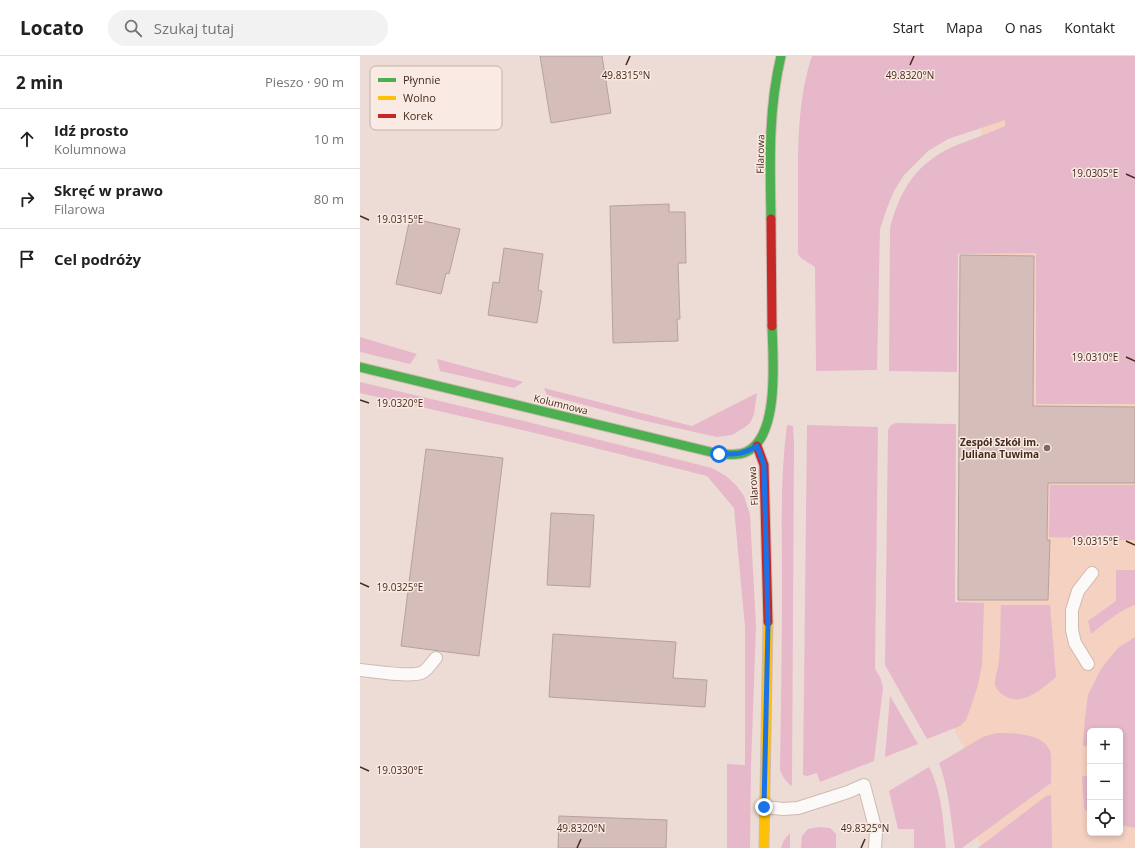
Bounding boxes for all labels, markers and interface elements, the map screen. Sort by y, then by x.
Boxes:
search box [108,10,388,46]
text: Locato [20,15,84,41]
icon: search [122,17,144,39]
text: Szukaj tutaj [154,18,234,38]
text: Start [893,18,924,37]
text: Mapa [946,18,983,37]
text: O nas [1005,18,1042,37]
text: Kontakt [1064,18,1115,37]
legend [370,66,502,130]
text: 49.8315°N [602,68,650,82]
text: 49.8320°N [886,68,934,82]
text: 2 min [16,71,63,94]
text: Płynnie [403,72,440,87]
text: Pieszo · 90 m [265,73,344,91]
text: Wolno [403,90,436,105]
text: Korek [403,108,433,123]
text: Idź prosto [54,120,129,140]
icon: ahead [16,128,38,150]
text: 10 m [314,130,344,148]
street label: Filarowa [753,134,767,174]
text: Kolumnowa [54,140,126,158]
text: 19.0305°E [1072,166,1118,180]
text: Skręć w prawo [54,180,163,200]
icon: right [16,188,38,210]
text: 80 m [314,190,344,208]
text: Filarowa [54,200,105,218]
text: 19.0315°E [377,212,423,226]
icon: arrive [16,248,38,270]
text: Cel podróży [54,249,141,269]
text: 19.0310°E [1072,350,1118,364]
street label: Kolumnowa [532,390,590,418]
text: 19.0320°E [377,396,423,410]
place label: Zespół Szkół im. Juliana Tuwima [960,435,1039,461]
marker: Zespół Szkół im. Juliana Tuwima [1042,443,1052,453]
route start [710,445,728,463]
street label: Filarowa [745,466,761,506]
text: 19.0315°E [1072,534,1118,548]
text: 19.0325°E [377,580,423,594]
map controls [1087,728,1123,836]
button: + [1087,728,1123,764]
text: 19.0330°E [377,763,423,777]
button: − [1087,764,1123,800]
route end [755,798,773,816]
button: locate [1087,800,1123,836]
text: 49.8320°N [557,821,605,835]
text: 49.8325°N [841,821,889,835]

